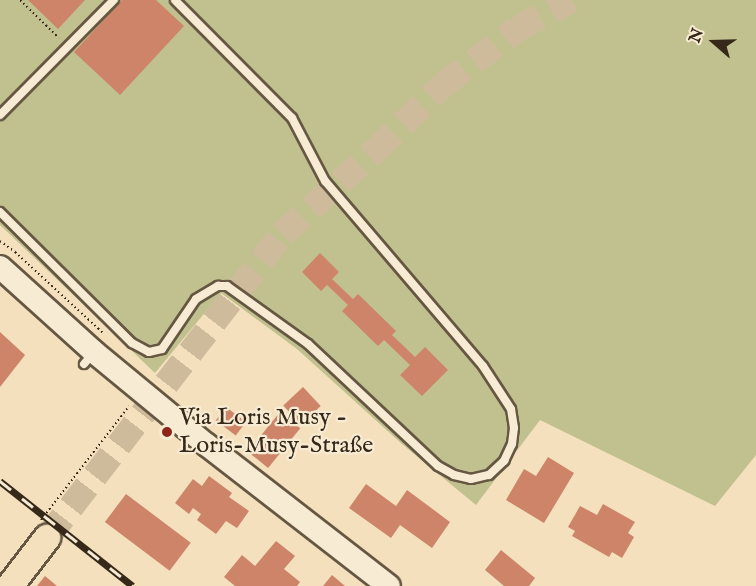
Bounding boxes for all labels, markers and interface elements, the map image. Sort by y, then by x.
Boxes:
north arrow [684,12,744,72]
text: N [685,26,709,46]
place label: Via Loris Musy - Loris-Musy-Straße [179,404,373,460]
marker: Via Loris Musy - Loris-Musy-Straße [160,425,174,439]

